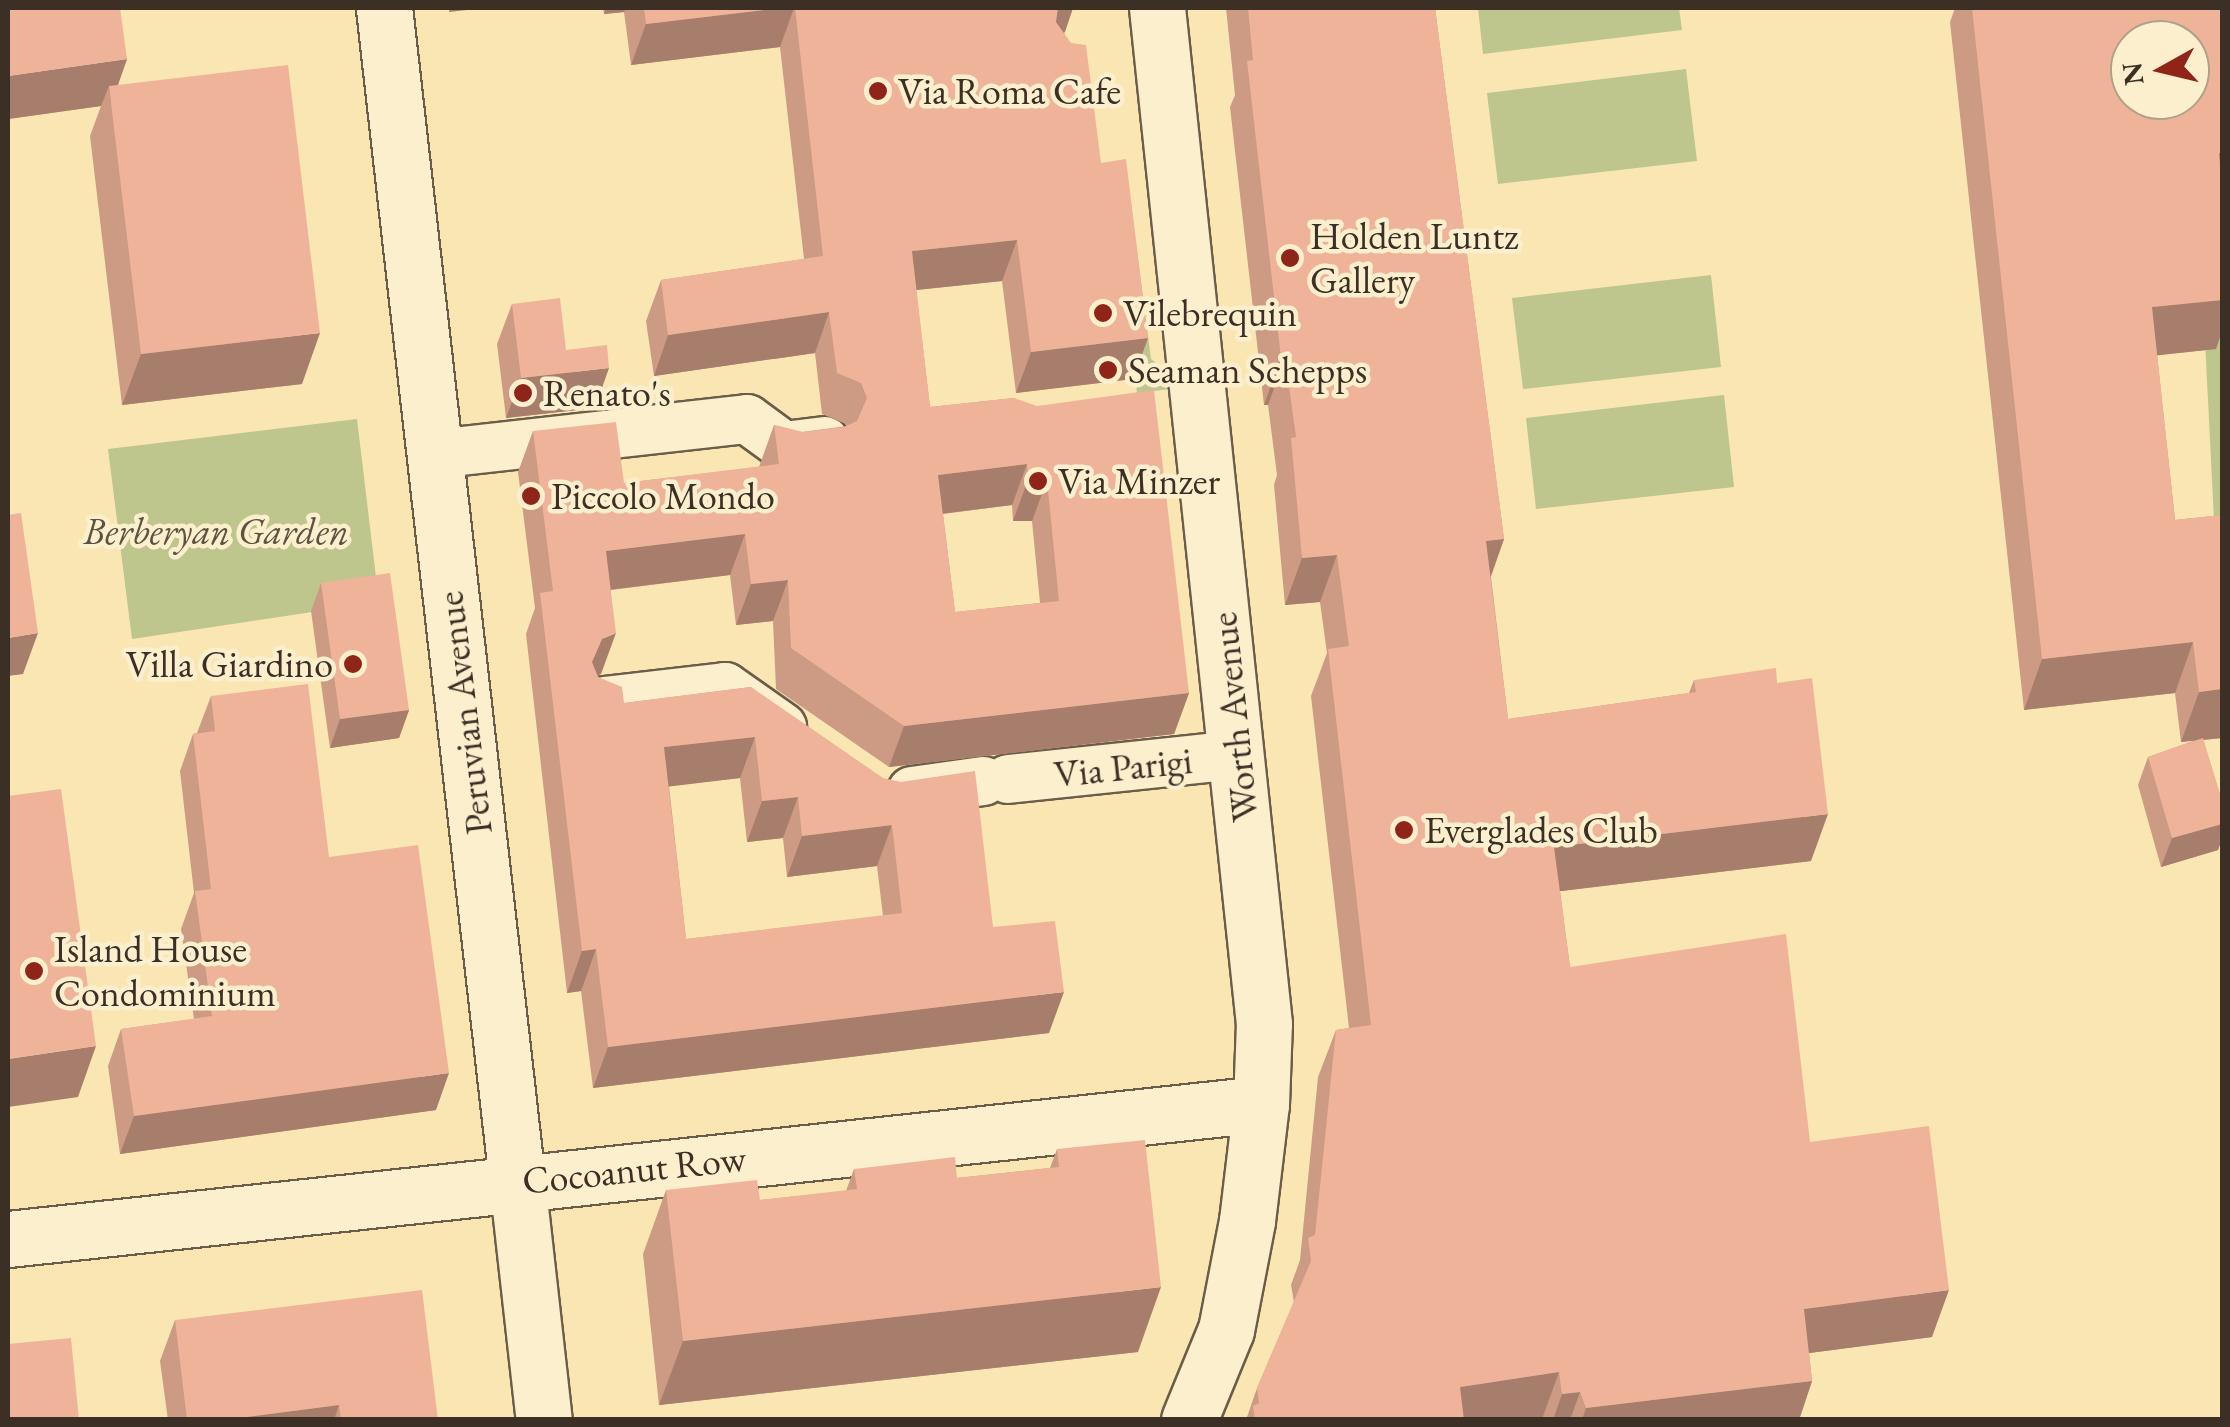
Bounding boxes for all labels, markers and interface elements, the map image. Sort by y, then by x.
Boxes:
north arrow [2110,20,2210,120]
text: N [2113,60,2152,88]
place label: Via Roma Cafe [898,68,1121,114]
marker: Via Roma Cafe [867,80,889,102]
place label: Holden Luntz Gallery [1310,213,1518,302]
marker: Holden Luntz Gallery [1279,247,1301,269]
place label: Vilebrequin [1123,290,1297,336]
marker: Vilebrequin [1092,302,1114,324]
place label: Seaman Schepps [1128,347,1367,393]
marker: Seaman Schepps [1097,359,1119,381]
place label: Renato's [543,370,671,416]
marker: Renato's [512,382,534,404]
place label: Via Minzer [1058,458,1220,504]
marker: Via Minzer [1027,470,1049,492]
place label: Piccolo Mondo [551,473,775,519]
marker: Piccolo Mondo [520,485,542,507]
park label: Berberyan Garden [83,508,349,554]
street label: Peruvian Avenue [426,589,502,837]
street label: Worth Avenue [1200,610,1268,824]
place label: Villa Giardino [126,641,333,687]
marker: Villa Giardino [342,653,364,675]
street label: Via Parigi [1052,737,1194,797]
place label: Everglades Club [1424,807,1658,853]
marker: Everglades Club [1393,819,1415,841]
place label: Island House Condominium [54,926,276,1016]
marker: Island House Condominium [23,960,45,982]
street label: Cocoanut Row [520,1135,748,1203]

